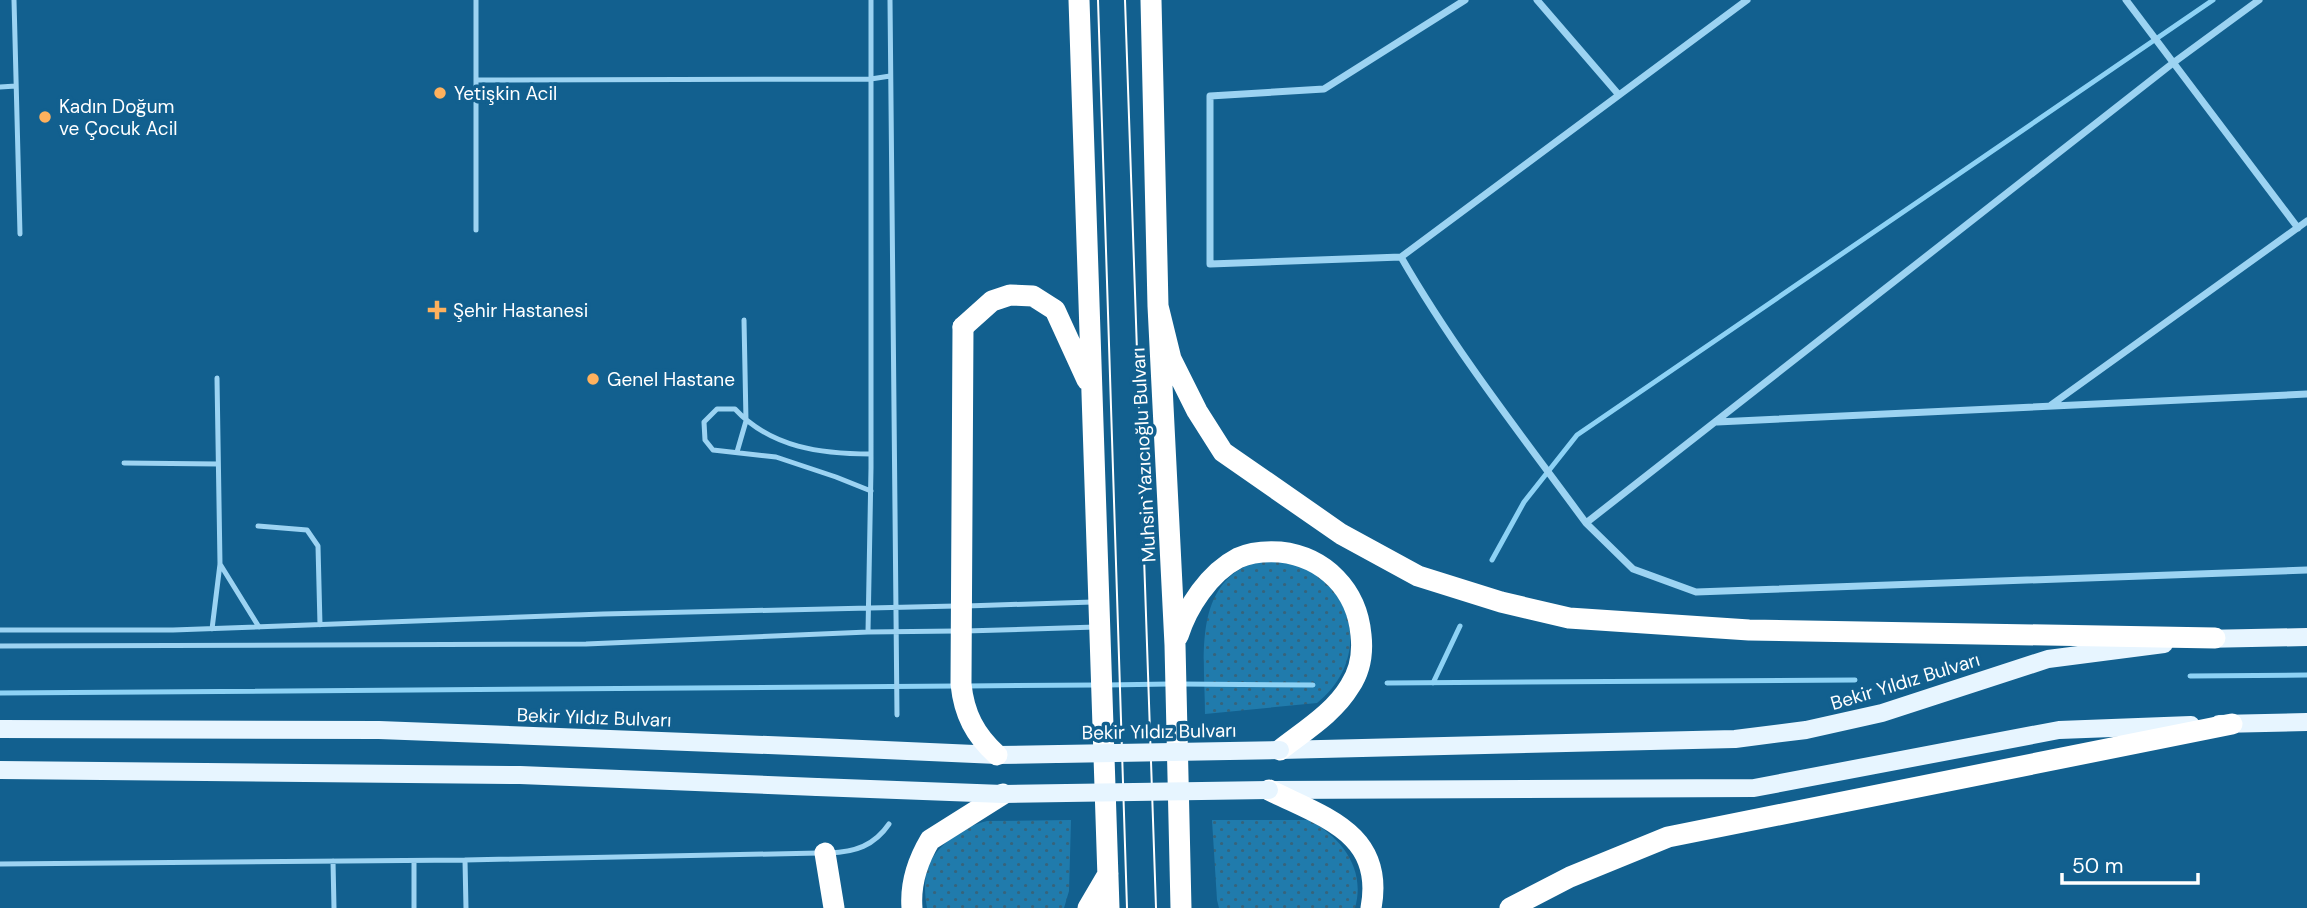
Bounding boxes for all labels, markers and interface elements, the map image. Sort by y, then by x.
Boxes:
place label: Yetişkin Acil [454,81,557,106]
marker: Yetişkin Acil [432,85,448,101]
place label: Kadın Doğum ve Çocuk Acil [59,94,177,141]
marker: Kadın Doğum ve Çocuk Acil [37,109,53,125]
place label: Şehir Hastanesi [453,298,588,323]
marker: Şehir Hastanesi [427,300,447,320]
street label: Muhsin Yazıcıoğlu Bulvarı [1125,347,1162,563]
place label: Genel Hastane [607,367,735,392]
marker: Genel Hastane [585,371,601,387]
street label: Bekir Yıldız Bulvarı [1827,647,1983,716]
street label: Bekir Yıldız Bulvarı [516,702,672,733]
street label: Bekir Yıldız Bulvarı [1081,718,1237,745]
scale bar [2062,842,2198,886]
text: 50 m [2072,852,2123,880]

